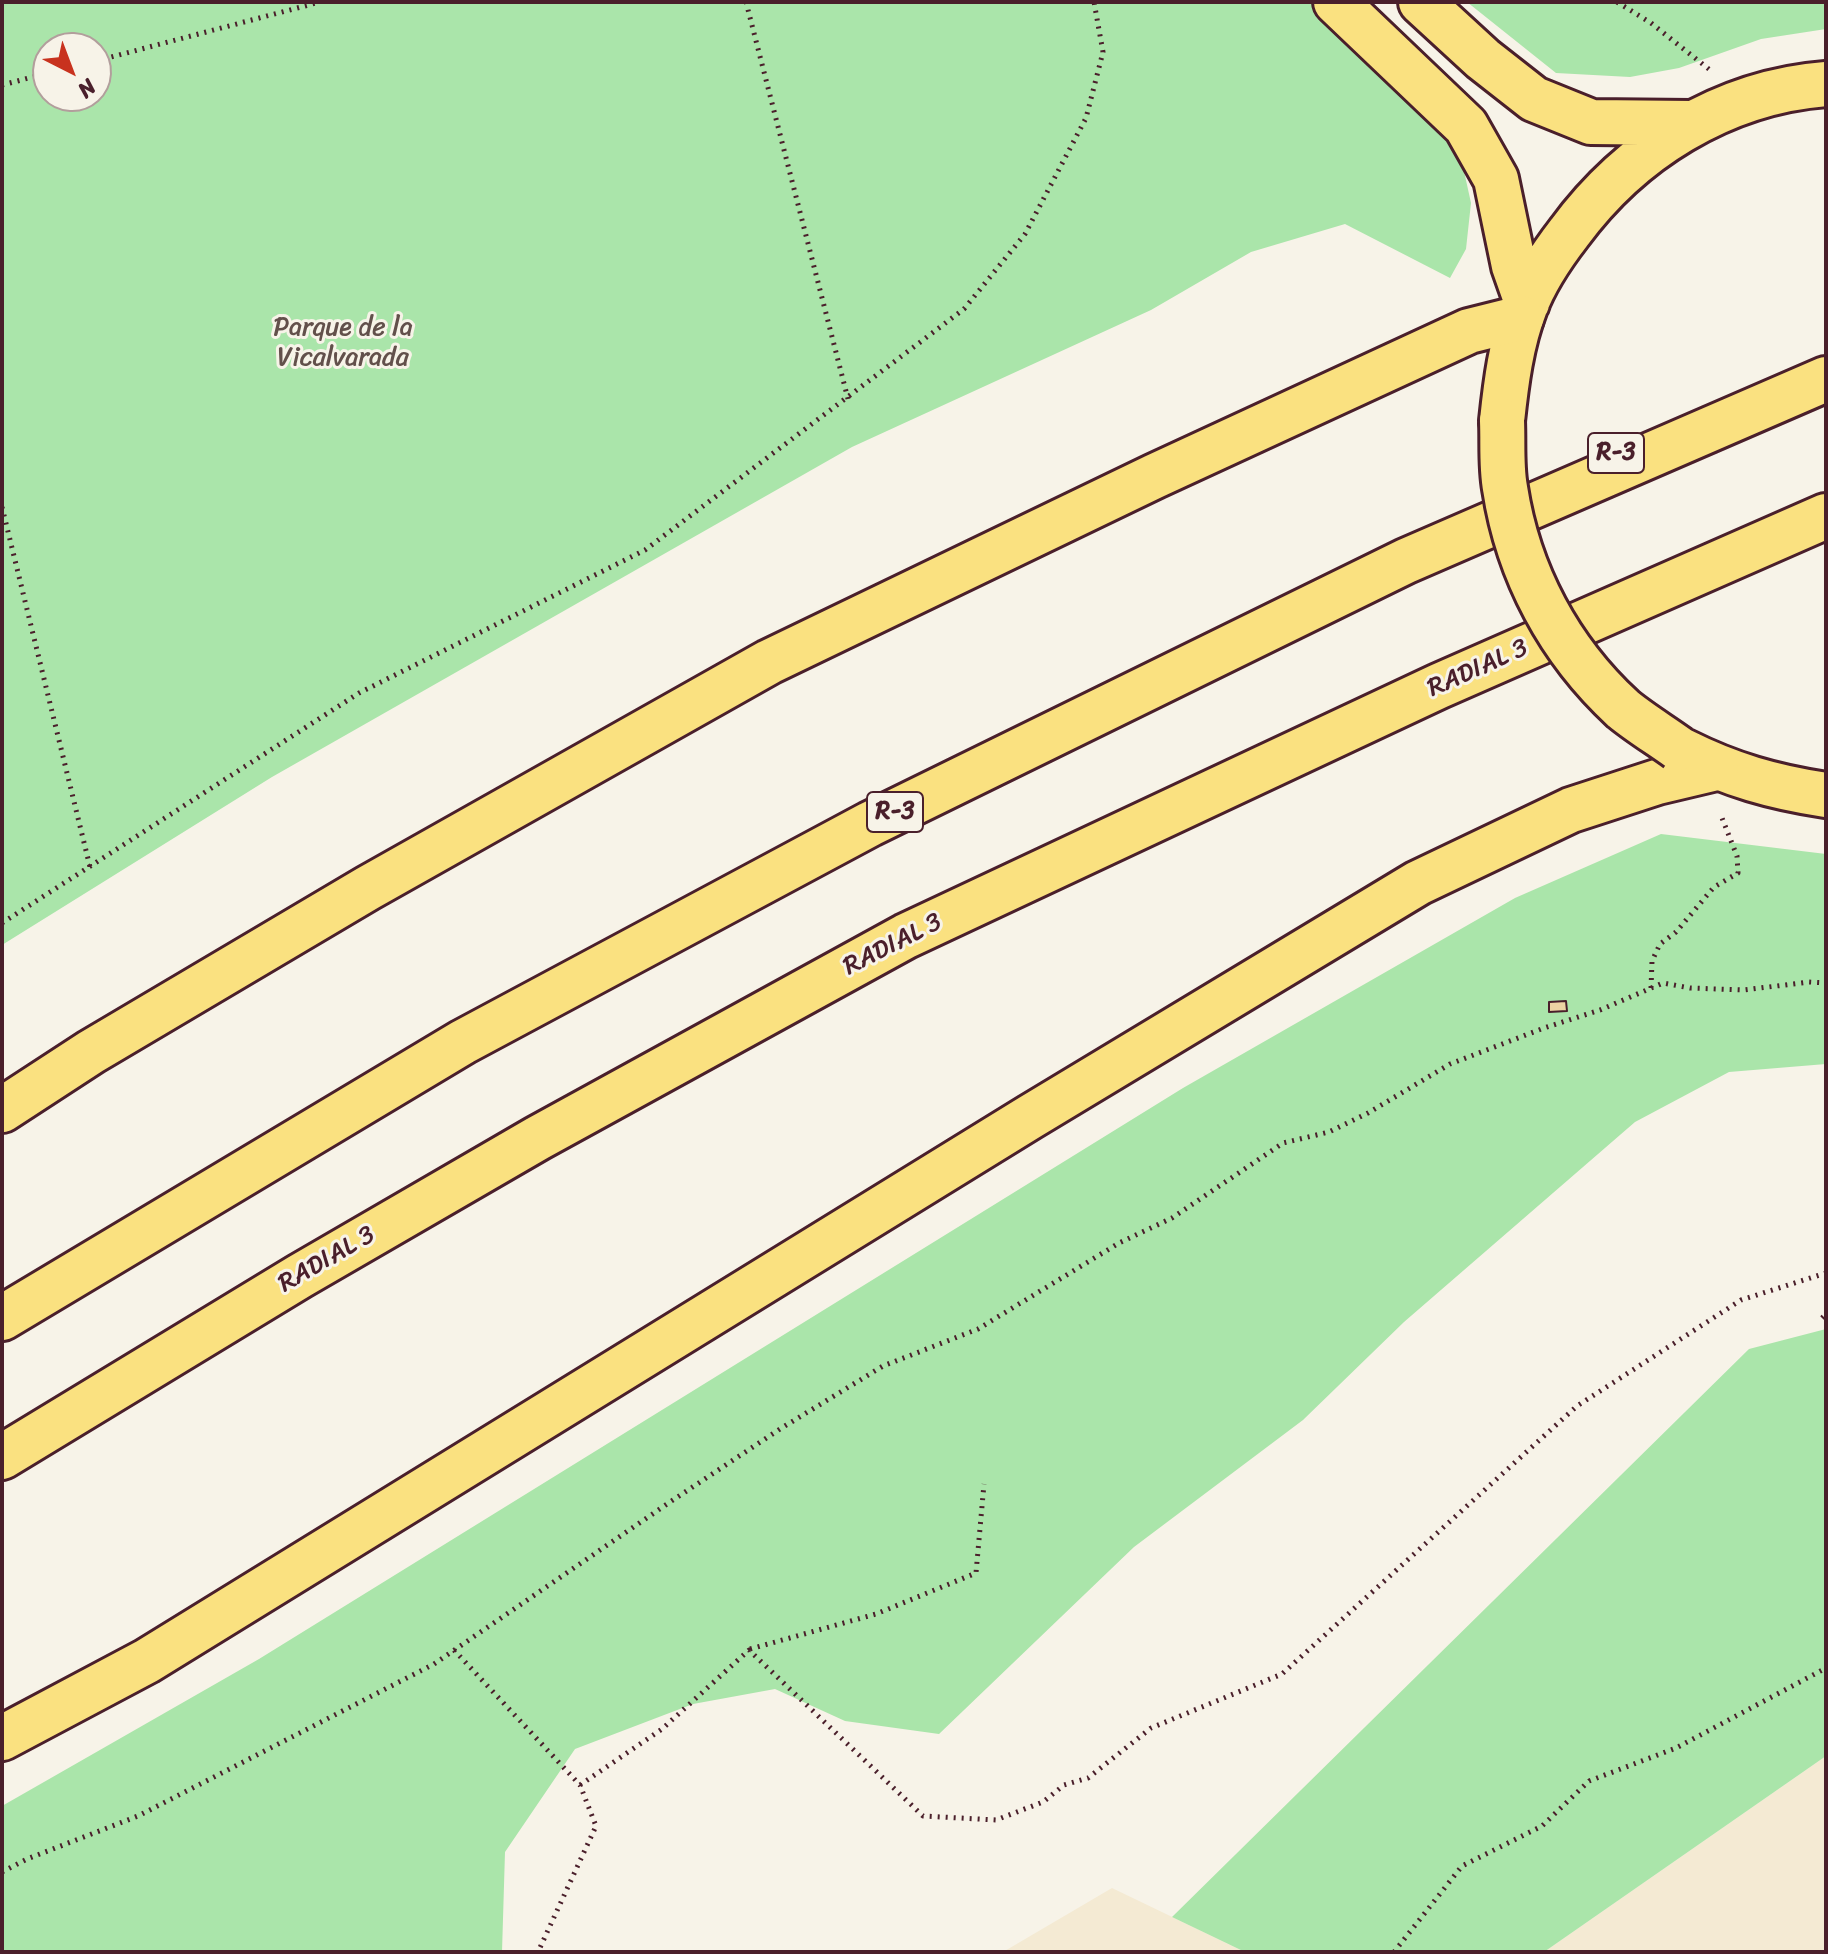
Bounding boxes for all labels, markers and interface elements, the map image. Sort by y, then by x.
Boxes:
north arrow [32,32,112,112]
text: N [68,69,106,108]
park label: Parque de la Vicalvarada [273,312,413,374]
road number: R-3 [1588,433,1644,473]
street label: RADIAL 3 [1423,633,1533,705]
road number: R-3 [867,792,923,832]
street label: RADIAL 3 [839,907,947,983]
street label: RADIAL 3 [273,1220,381,1300]

